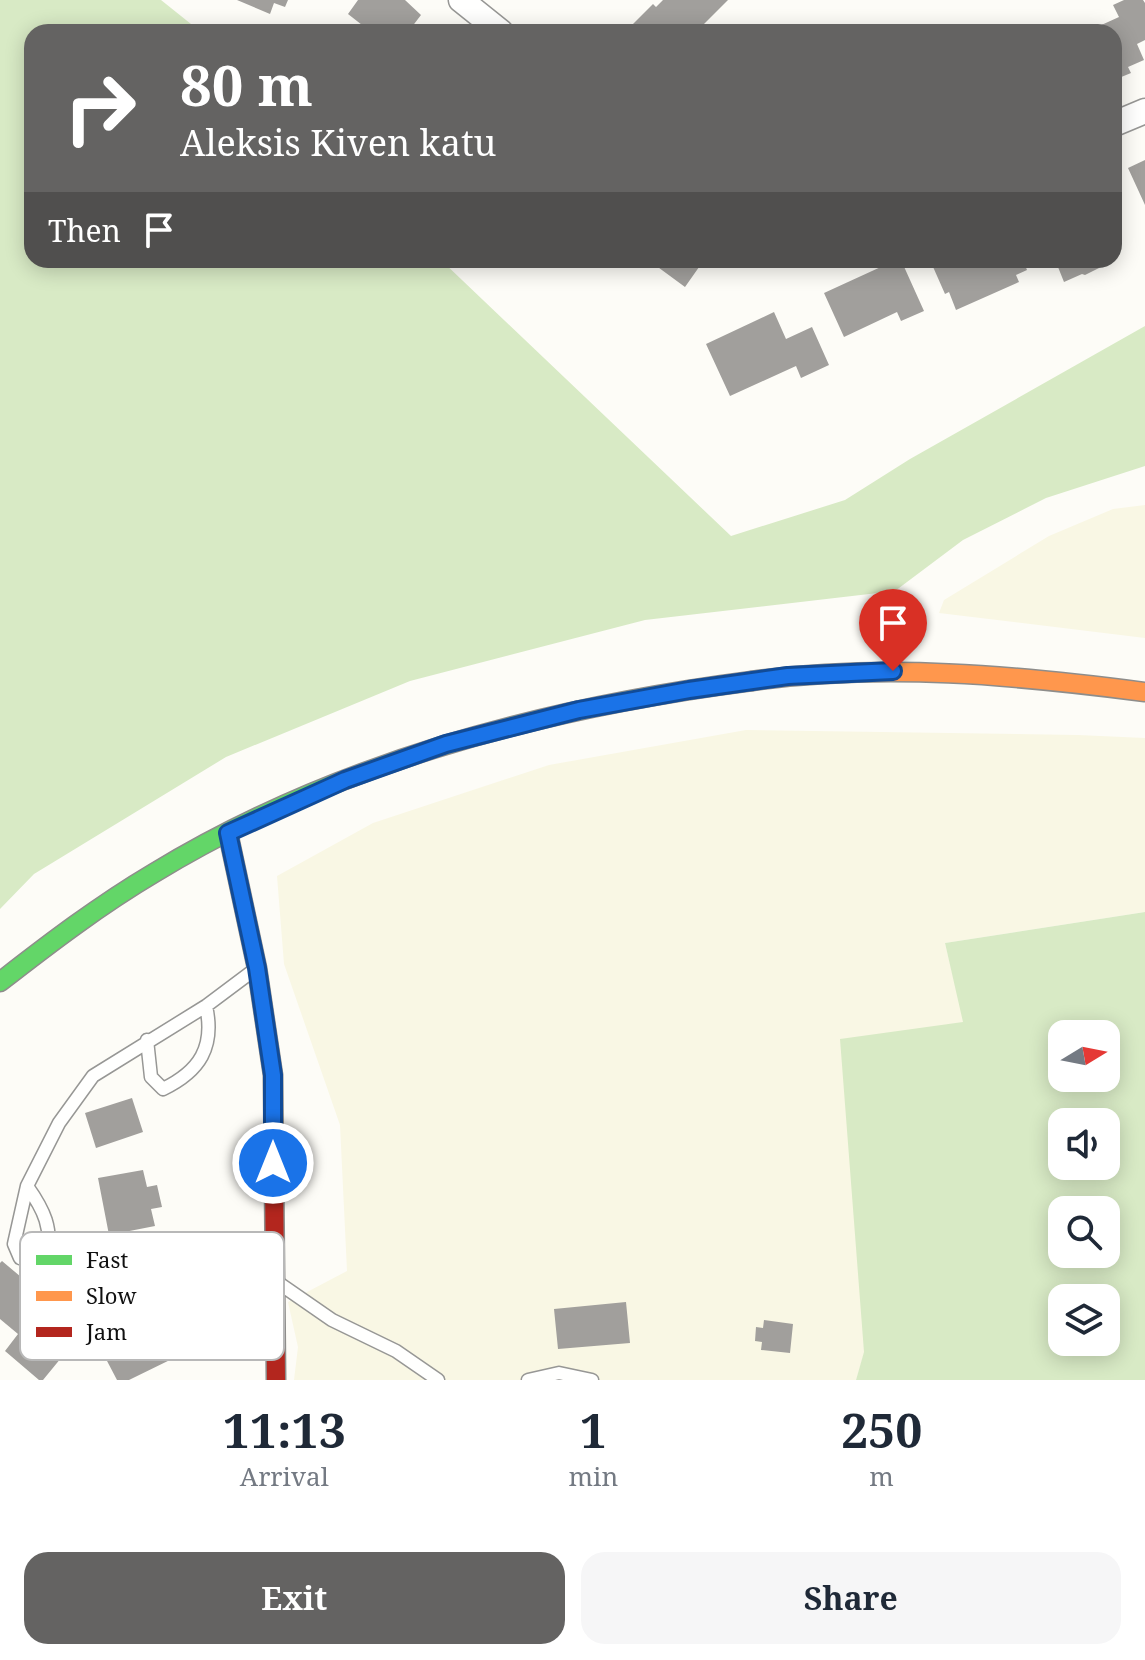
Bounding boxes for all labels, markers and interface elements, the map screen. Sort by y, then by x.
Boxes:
text: 80 m [180,46,313,122]
icon: right [48,56,152,160]
text: Aleksis Kiven katu [180,118,496,167]
icon: arrive [137,208,181,252]
text: Then [48,210,121,251]
pin [859,589,927,671]
icon: arrive [871,601,915,645]
north arrow [1048,1020,1120,1092]
map controls [1048,1020,1120,1356]
button: sound [1048,1108,1120,1180]
position arrow [231,1121,315,1205]
button: search [1048,1196,1120,1268]
legend [20,1232,284,1360]
text: Fast [86,1244,128,1274]
text: Slow [86,1280,136,1310]
button: layers [1048,1284,1120,1356]
text: Jam [85,1316,127,1346]
text: 11:13 [223,1397,346,1462]
text: 1 [580,1397,607,1462]
text: 250 [841,1397,922,1462]
text: Arrival [240,1458,329,1494]
text: min [569,1458,618,1494]
text: m [869,1458,894,1494]
button: Exit [24,1552,565,1644]
button: Share [581,1552,1121,1644]

